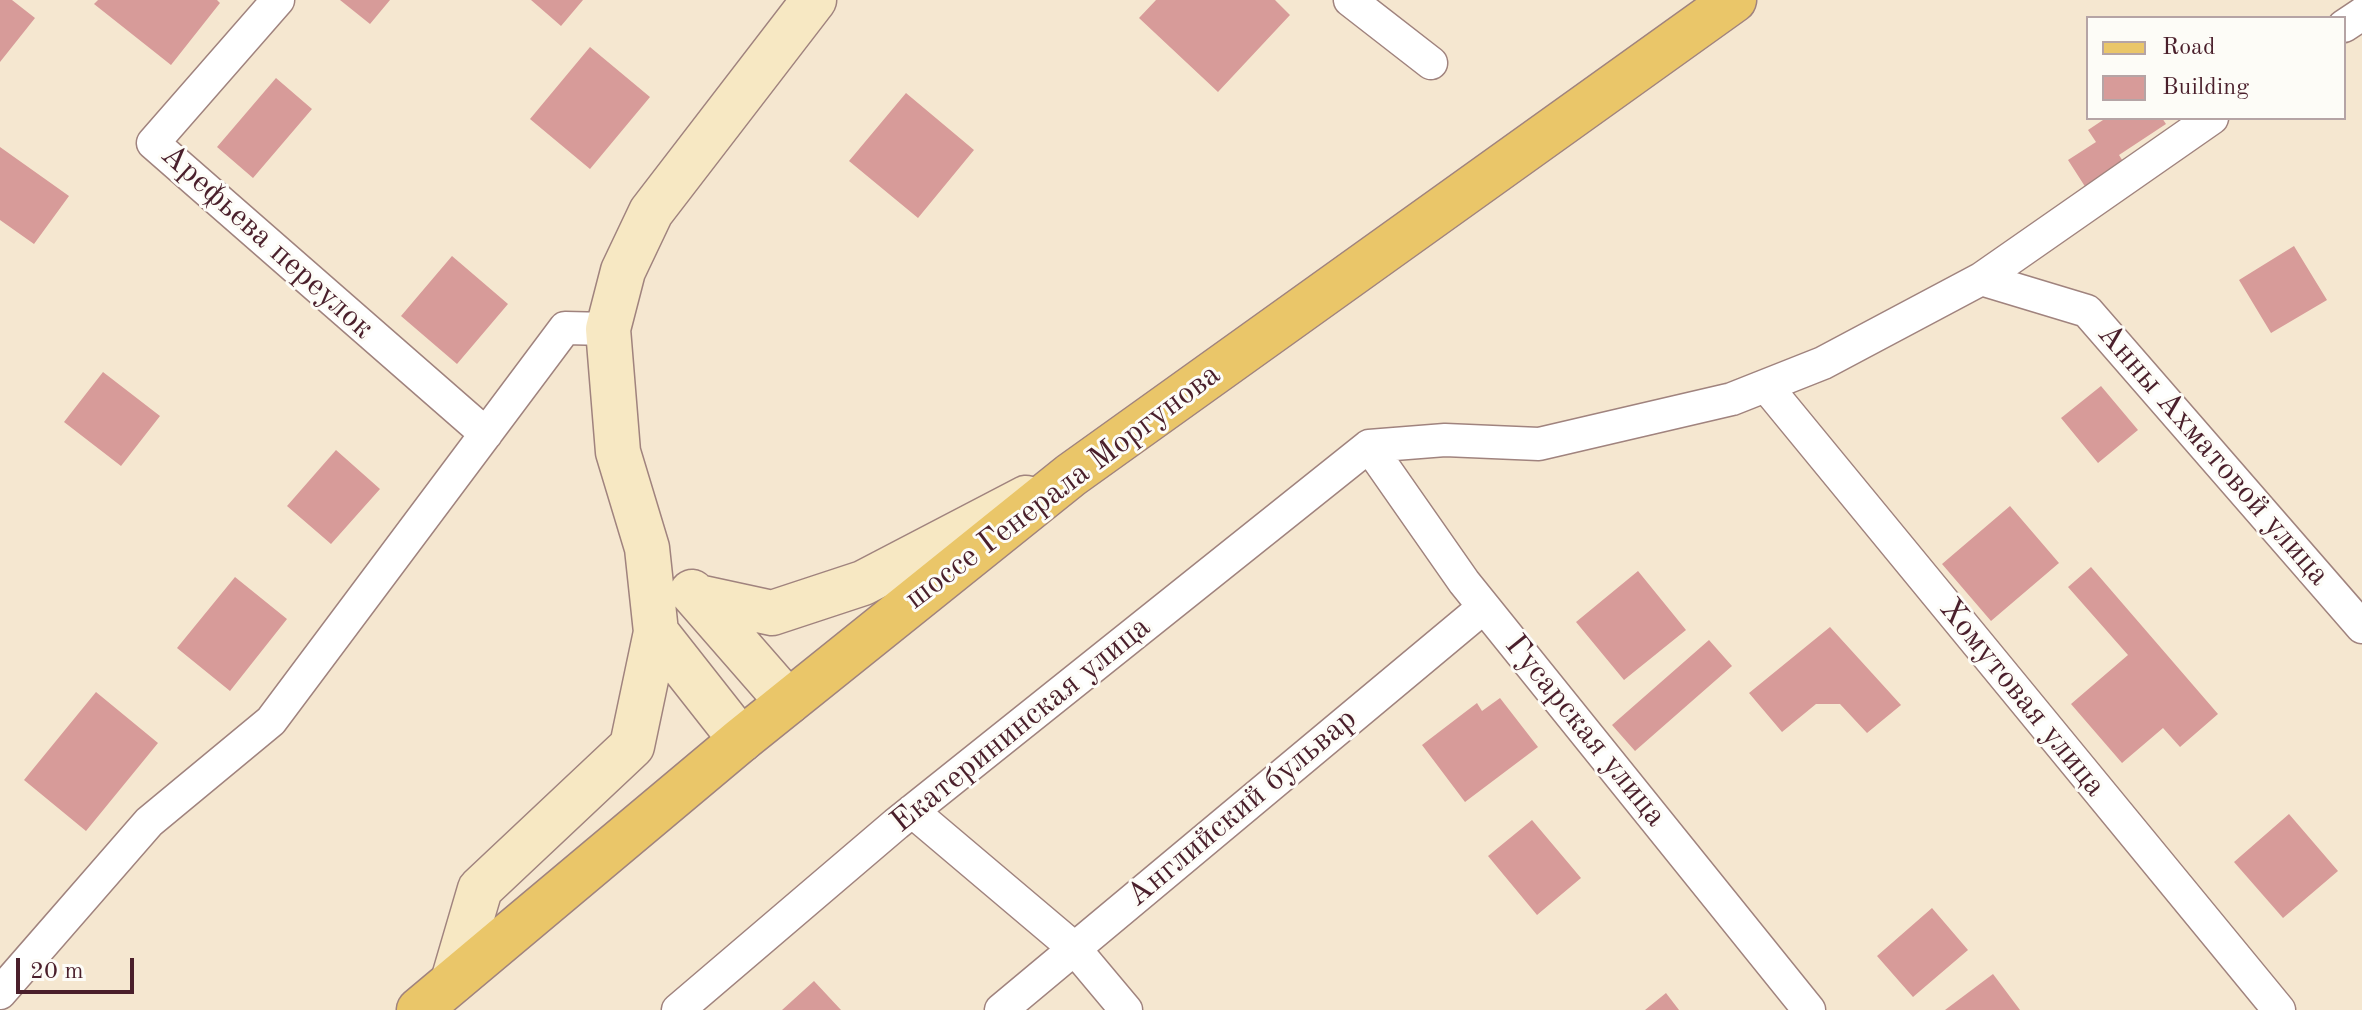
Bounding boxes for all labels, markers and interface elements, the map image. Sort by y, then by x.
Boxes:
legend [2086,16,2346,120]
text: Road [2162,36,2215,60]
text: Building [2162,76,2249,100]
street label: Арефьева переулок [153,136,381,348]
street label: Анны Ахматовой улица [2089,316,2337,594]
street label: шоссе Генерала Моргунова [898,356,1228,618]
street label: Хомутовая улица [1930,591,2114,805]
street label: Екатерининская улица [883,608,1159,842]
street label: Гусарская улица [1496,627,1674,835]
street label: Английский бульвар [1119,700,1365,916]
scale bar [20,942,138,992]
text: 20 m [30,960,84,984]

